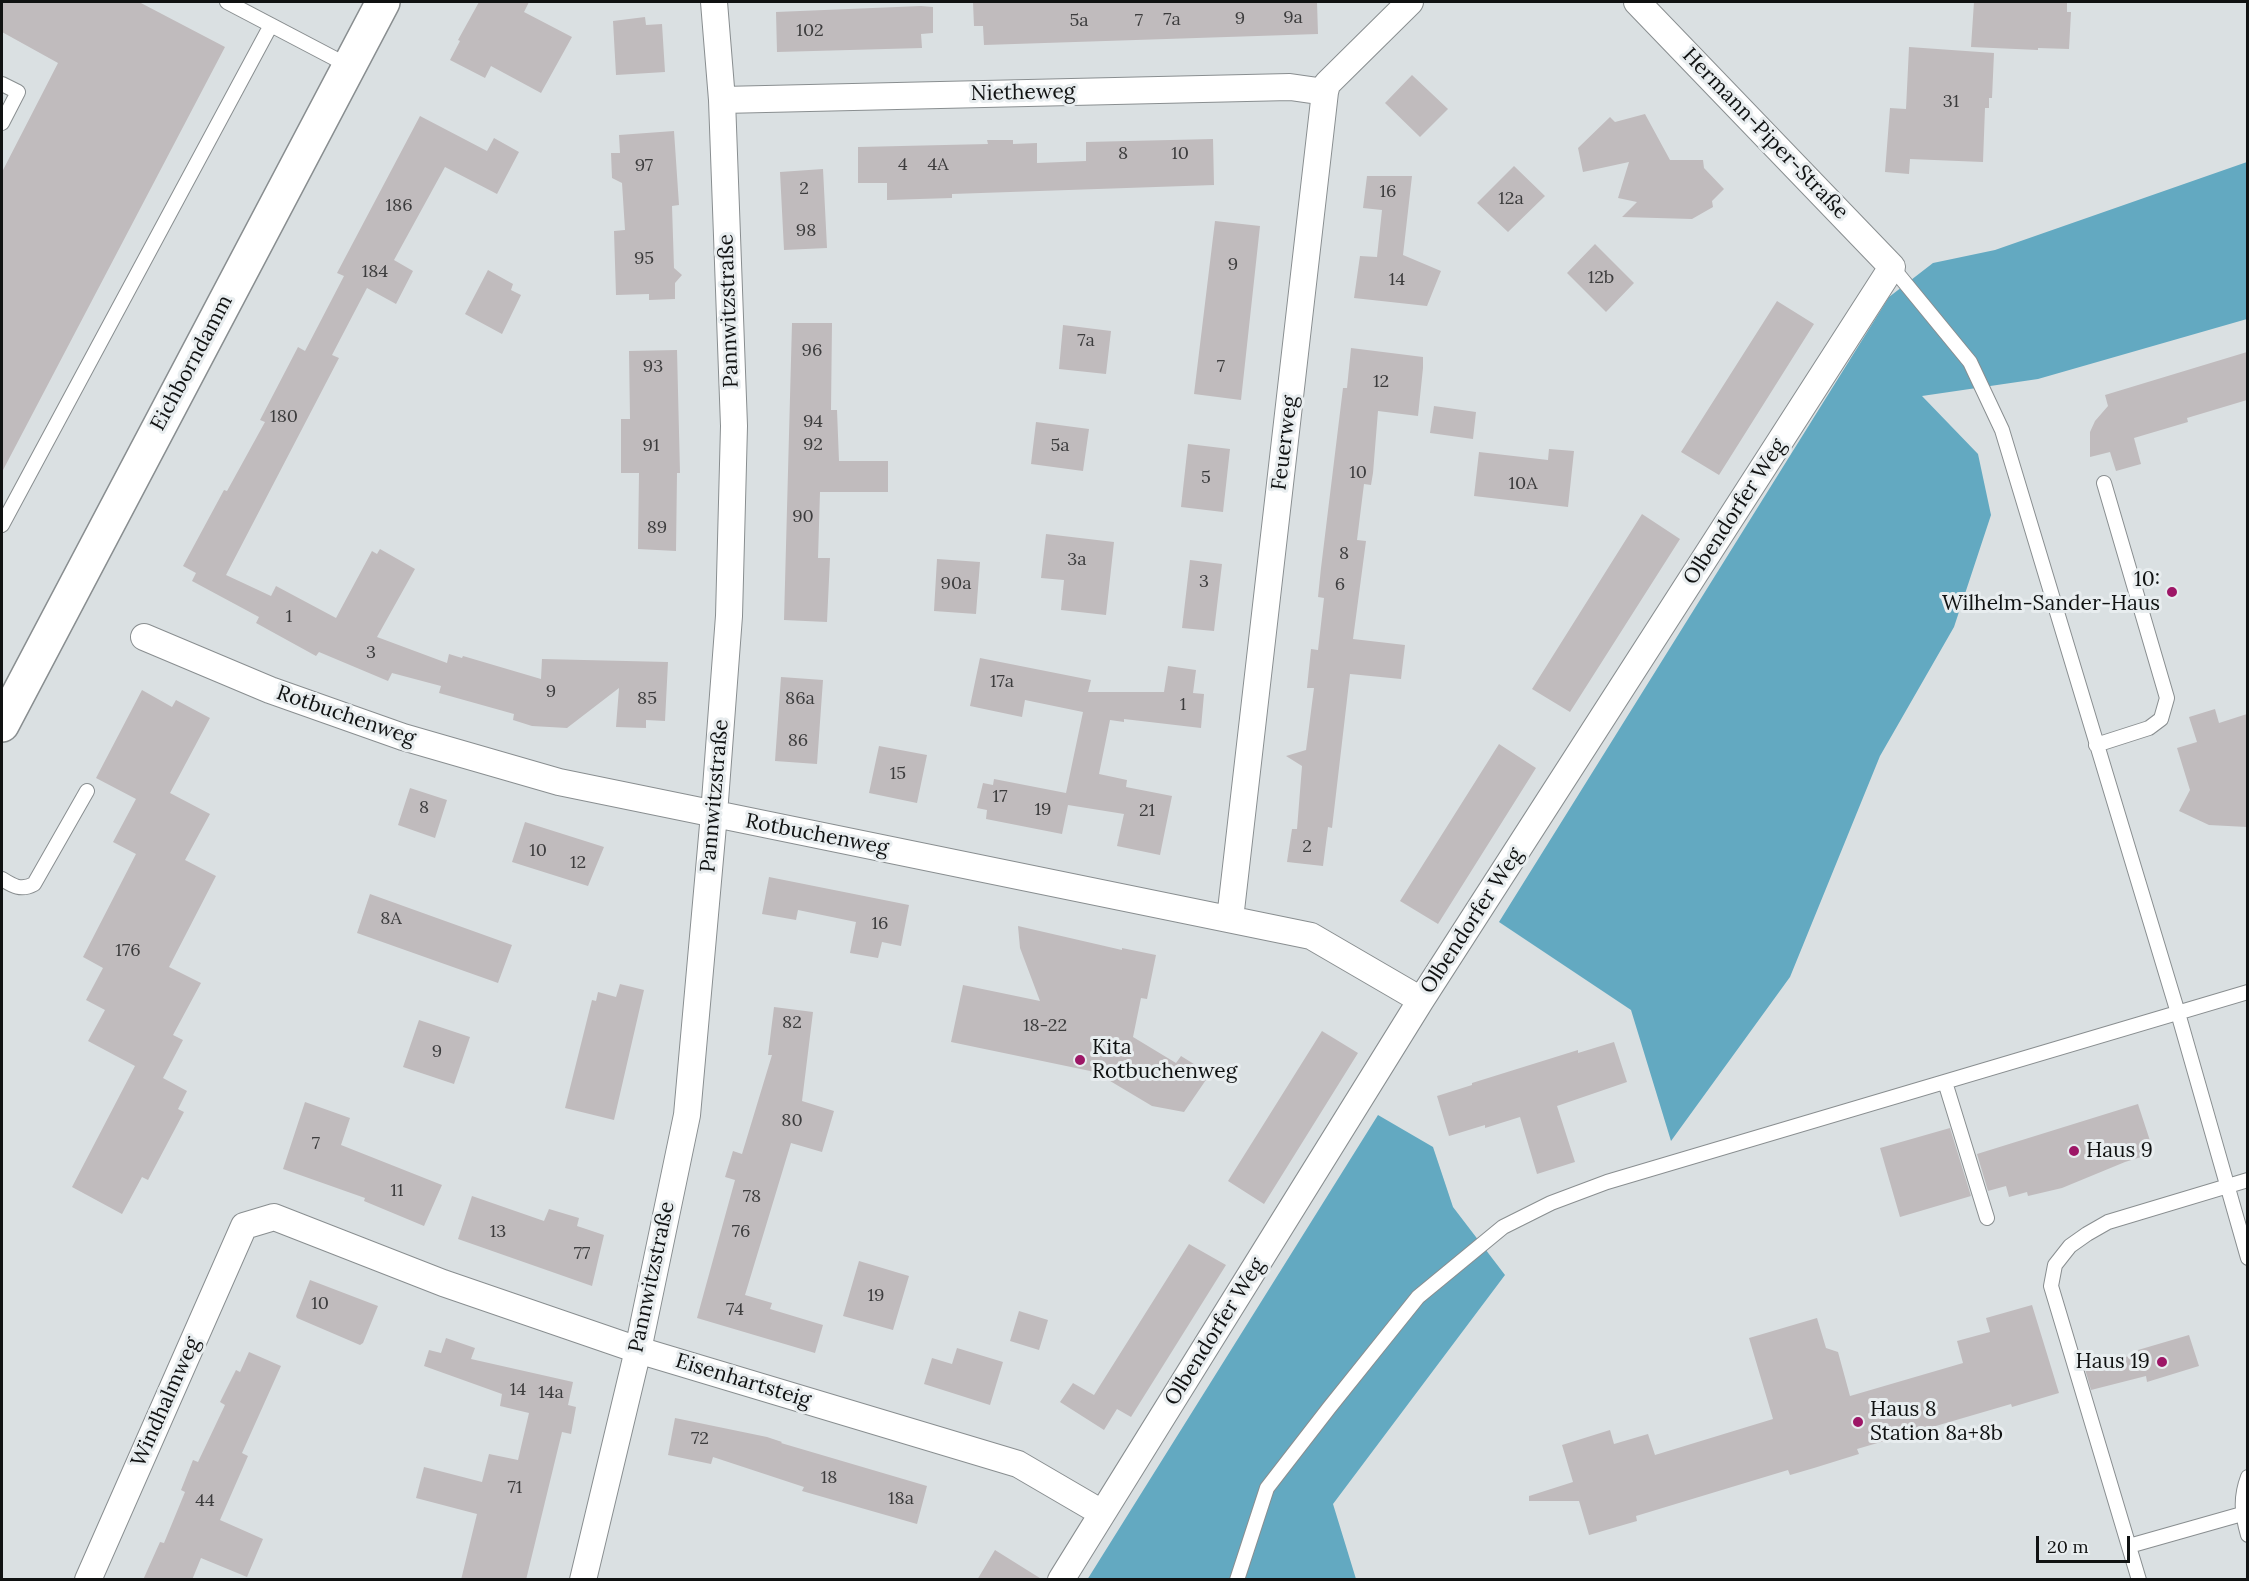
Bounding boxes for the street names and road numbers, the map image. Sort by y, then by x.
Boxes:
street label: Hermann-Piper-Straße [1677,43,1853,225]
street label: Nietheweg [970,79,1076,107]
street label: Pannwitzstraße [714,234,744,388]
street label: Eichborndamm [146,291,238,435]
street label: Feuerweg [1267,394,1303,492]
street label: Olbendorfer Weg [1678,434,1792,590]
street label: Rotbuchenweg [273,680,419,752]
street label: Pannwitzstraße [696,718,734,874]
street label: Rotbuchenweg [743,809,891,861]
street label: Olbendorfer Weg [1415,843,1529,999]
street label: Pannwitzstraße [624,1199,680,1355]
street label: Olbendorfer Weg [1160,1254,1270,1410]
street label: Windhalmweg [126,1333,206,1471]
street label: Eisenhartsteig [672,1348,814,1414]

